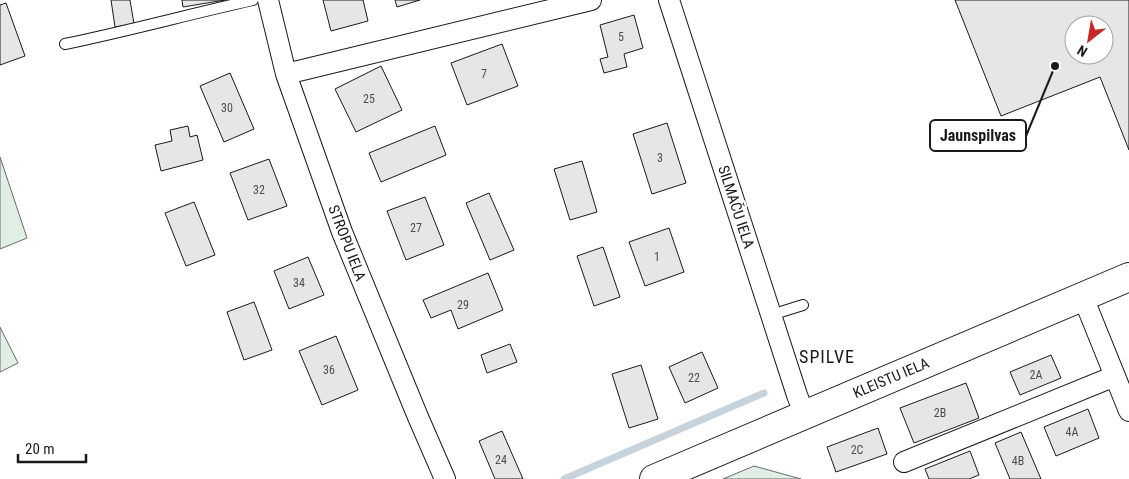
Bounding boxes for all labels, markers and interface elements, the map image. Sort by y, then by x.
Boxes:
north arrow [1064,15,1114,65]
house number: 5 [618,30,624,44]
text: N [1075,42,1090,60]
house number: 7 [481,67,487,81]
house number: 25 [363,92,375,106]
house number: 30 [221,101,233,115]
callout: Jaunspilvas [930,120,1026,151]
text: Jaunspilvas [940,126,1016,145]
house number: 3 [657,151,663,165]
street label: SILMAČU IELA [714,163,758,251]
house number: 32 [253,183,265,197]
street label: STROPU IELA [324,202,370,284]
house number: 27 [410,221,422,235]
house number: 1 [654,250,660,264]
house number: 34 [293,276,305,290]
house number: 29 [457,298,469,312]
district label: SPILVE [799,346,855,367]
street label: KLEISTU IELA [850,354,932,402]
house number: 36 [323,363,335,377]
house number: 2A [1030,368,1043,382]
house number: 22 [688,371,700,385]
house number: 2B [934,406,946,420]
house number: 4A [1066,425,1079,439]
scale bar [18,432,85,464]
text: 20 m [25,440,55,458]
house number: 2C [851,443,864,457]
house number: 24 [495,453,507,467]
house number: 4B [1012,454,1024,468]

